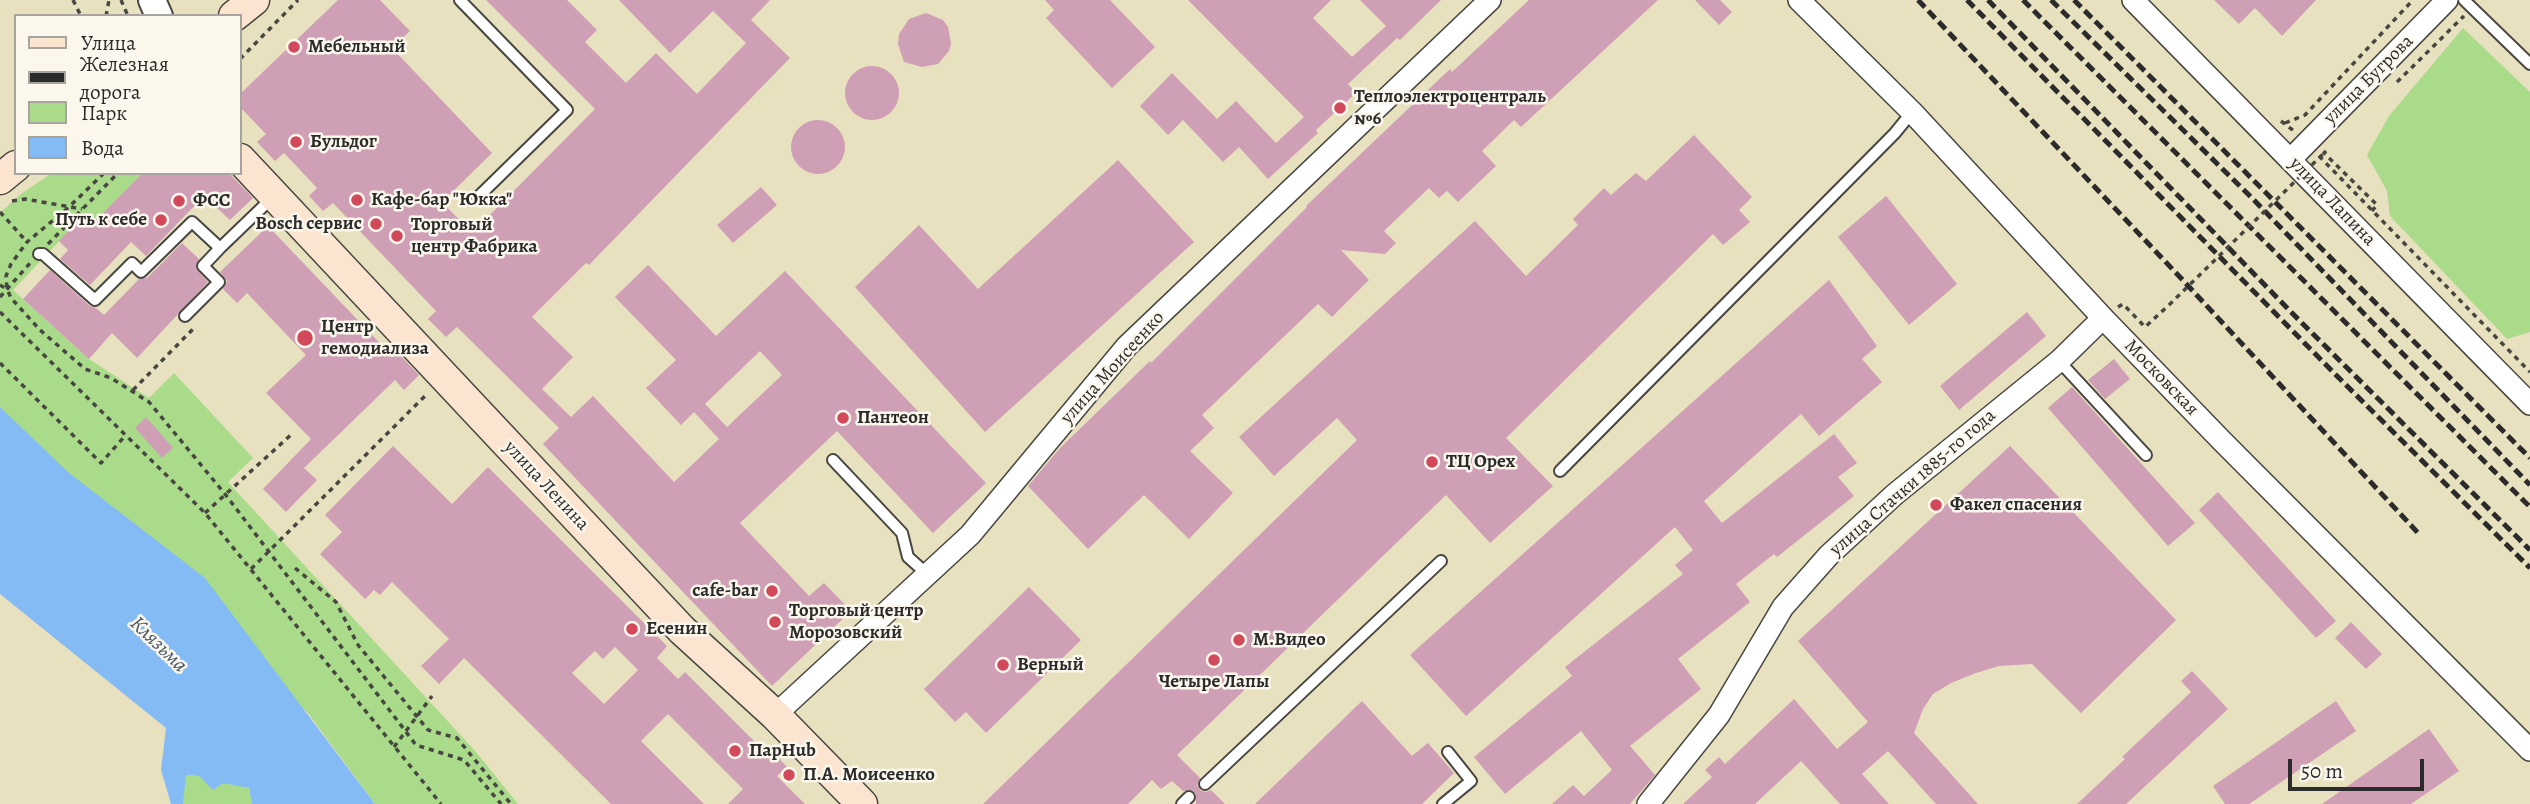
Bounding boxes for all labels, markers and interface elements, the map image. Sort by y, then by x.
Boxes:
legend [14,14,242,175]
text: Улица [81,29,136,57]
street label: улица Бугрова [2319,30,2419,130]
place label: Мебельный [308,36,405,58]
marker: Мебельный [286,39,302,55]
text: Железная дорога [80,50,169,106]
place label: Теплоэлектроцентраль №6 [1354,86,1546,130]
text: Парк [81,99,127,127]
marker: Теплоэлектроцентраль №6 [1332,100,1348,116]
place label: Бульдог [310,131,377,153]
text: Вода [81,134,124,162]
marker: Бульдог [288,134,304,150]
street label: улица Лапина [2284,153,2380,251]
place label: Кафе-бар "Юкка" [371,189,512,211]
place label: ФСС [193,190,231,212]
marker: Кафе-бар "Юкка" [349,192,365,208]
marker: ФСС [171,193,187,209]
place label: Путь к себе [55,209,147,231]
marker: Путь к себе [153,212,169,228]
place label: Bosch сервис [255,213,362,235]
place label: Торговый центр Фабрика [411,214,538,258]
marker: Bosch сервис [368,216,384,232]
marker: Торговый центр Фабрика [389,228,405,244]
street label: улица Моисеенко [1056,307,1170,429]
place label: Центр гемодиализа [321,316,429,360]
marker: Центр гемодиализа [295,328,315,348]
street label: Московская [2119,335,2203,421]
street label: улица Стачки 1885-го года [1825,405,2001,561]
place label: Пантеон [857,407,929,429]
marker: Пантеон [835,410,851,426]
street label: улица Ленина [498,436,594,536]
place label: ТЦ Орех [1446,451,1516,473]
marker: ТЦ Орех [1424,454,1440,470]
place label: Факел спасения [1950,494,2082,516]
marker: Факел спасения [1928,497,1944,513]
place label: cafe-bar [692,580,758,602]
marker: cafe-bar [764,583,780,599]
place label: Торговый центр Морозовский [789,600,924,644]
water label: Клязьма [124,612,192,678]
marker: Торговый центр Морозовский [767,614,783,630]
place label: Есенин [646,618,707,640]
marker: Есенин [624,621,640,637]
place label: М.Видео [1253,629,1326,651]
marker: М.Видео [1231,632,1247,648]
marker: Четыре Лапы [1206,652,1222,668]
place label: Верный [1017,654,1084,676]
marker: Верный [995,657,1011,673]
place label: Четыре Лапы [1159,671,1269,693]
place label: ПарHub [749,740,816,762]
marker: ПарHub [727,743,743,759]
scale bar [2292,744,2428,788]
text: 50 m [2301,757,2343,785]
place label: П.А. Моисеенко [803,764,935,786]
marker: П.А. Моисеенко [781,767,797,783]

